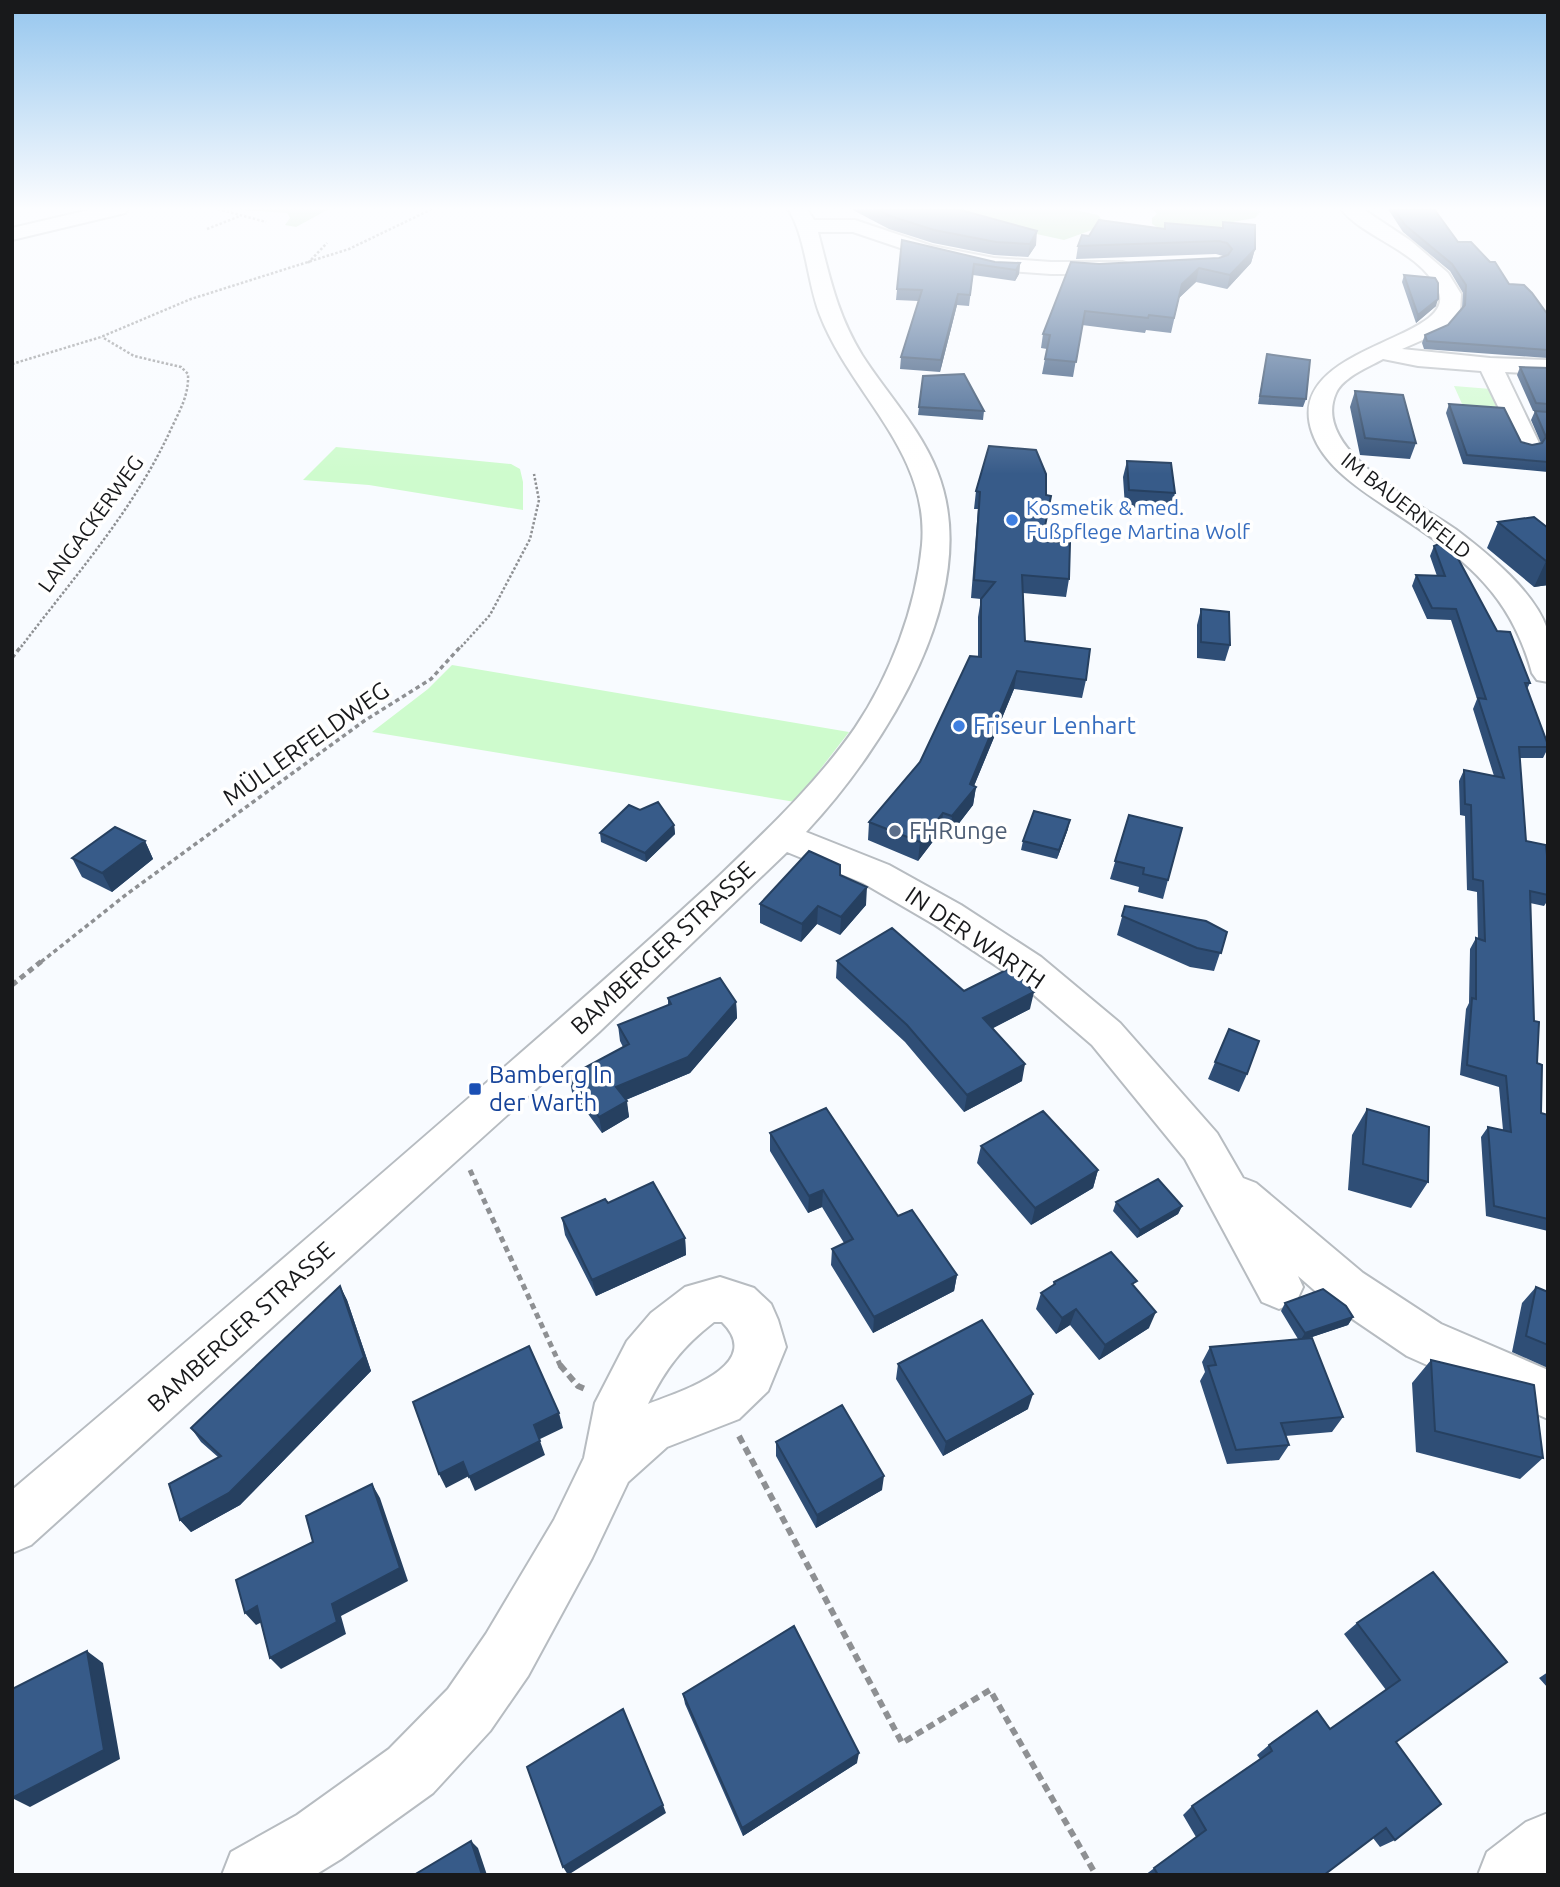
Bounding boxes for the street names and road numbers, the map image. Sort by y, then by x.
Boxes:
street label: IM BAUERNFELD [1337,447,1476,563]
street label: LANGACKERWEG [33,451,148,596]
street label: MÜLLERFELDWEG [218,676,394,811]
street label: BAMBERGER STRASSE [565,856,760,1040]
street label: IN DER WARTH [900,881,1050,994]
street label: BAMBERGER STRASSE [142,1236,339,1417]

